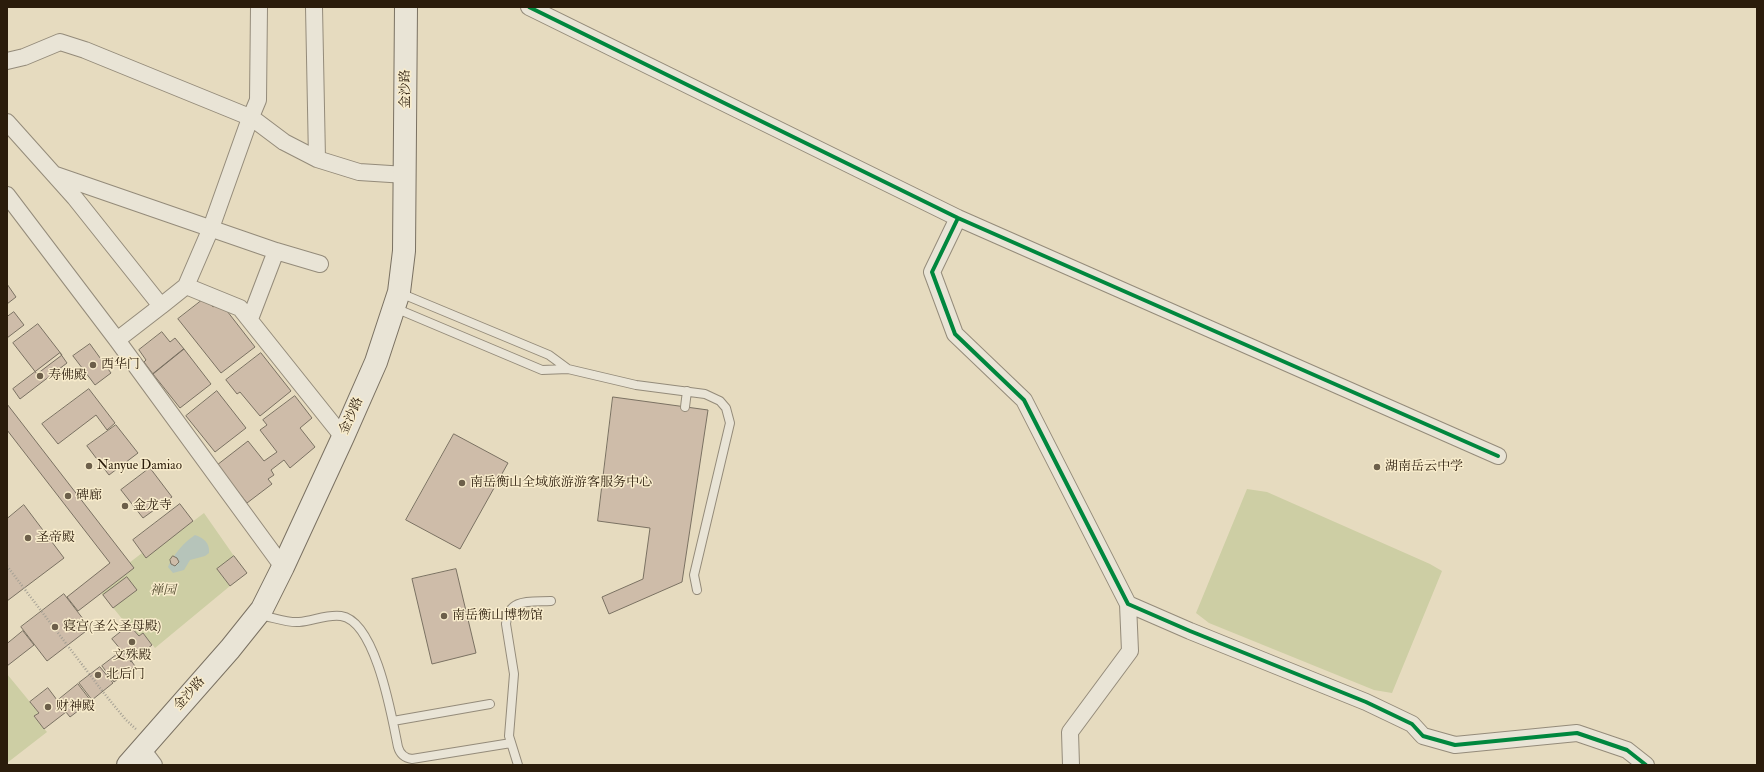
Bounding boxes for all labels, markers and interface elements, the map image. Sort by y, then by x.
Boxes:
street label: 金沙路 [398,70,414,108]
place label: 西华门 [101,357,140,373]
marker: 西华门 [88,360,98,370]
place label: 寿佛殿 [48,368,87,384]
marker: 寿佛殿 [35,371,45,381]
street label: 金沙路 [337,395,367,437]
place label: Nanyue Damiao [97,458,182,474]
place label: 湖南岳云中学 [1385,459,1463,475]
marker: Nanyue Damiao [84,461,94,471]
marker: 湖南岳云中学 [1372,462,1382,472]
place label: 南岳衡山全域旅游游客服务中心 [470,475,652,491]
marker: 南岳衡山全域旅游游客服务中心 [457,478,467,488]
place label: 碑廊 [76,488,102,504]
marker: 碑廊 [63,491,73,501]
place label: 金龙寺 [133,498,172,514]
marker: 金龙寺 [120,501,130,511]
place label: 圣帝殿 [36,530,75,546]
marker: 圣帝殿 [23,533,33,543]
park label: 禅园 [150,583,176,599]
place label: 南岳衡山博物馆 [452,608,543,624]
marker: 南岳衡山博物馆 [439,611,449,621]
place label: 寝宫(圣公圣母殿) [63,619,161,635]
marker: 寝宫(圣公圣母殿) [50,622,60,632]
marker: 文殊殿 [127,637,137,647]
place label: 文殊殿 [113,648,151,664]
place label: 北后门 [106,667,145,683]
marker: 北后门 [93,670,103,680]
street label: 金沙路 [171,674,209,714]
place label: 财神殿 [56,699,95,715]
marker: 财神殿 [43,702,53,712]

